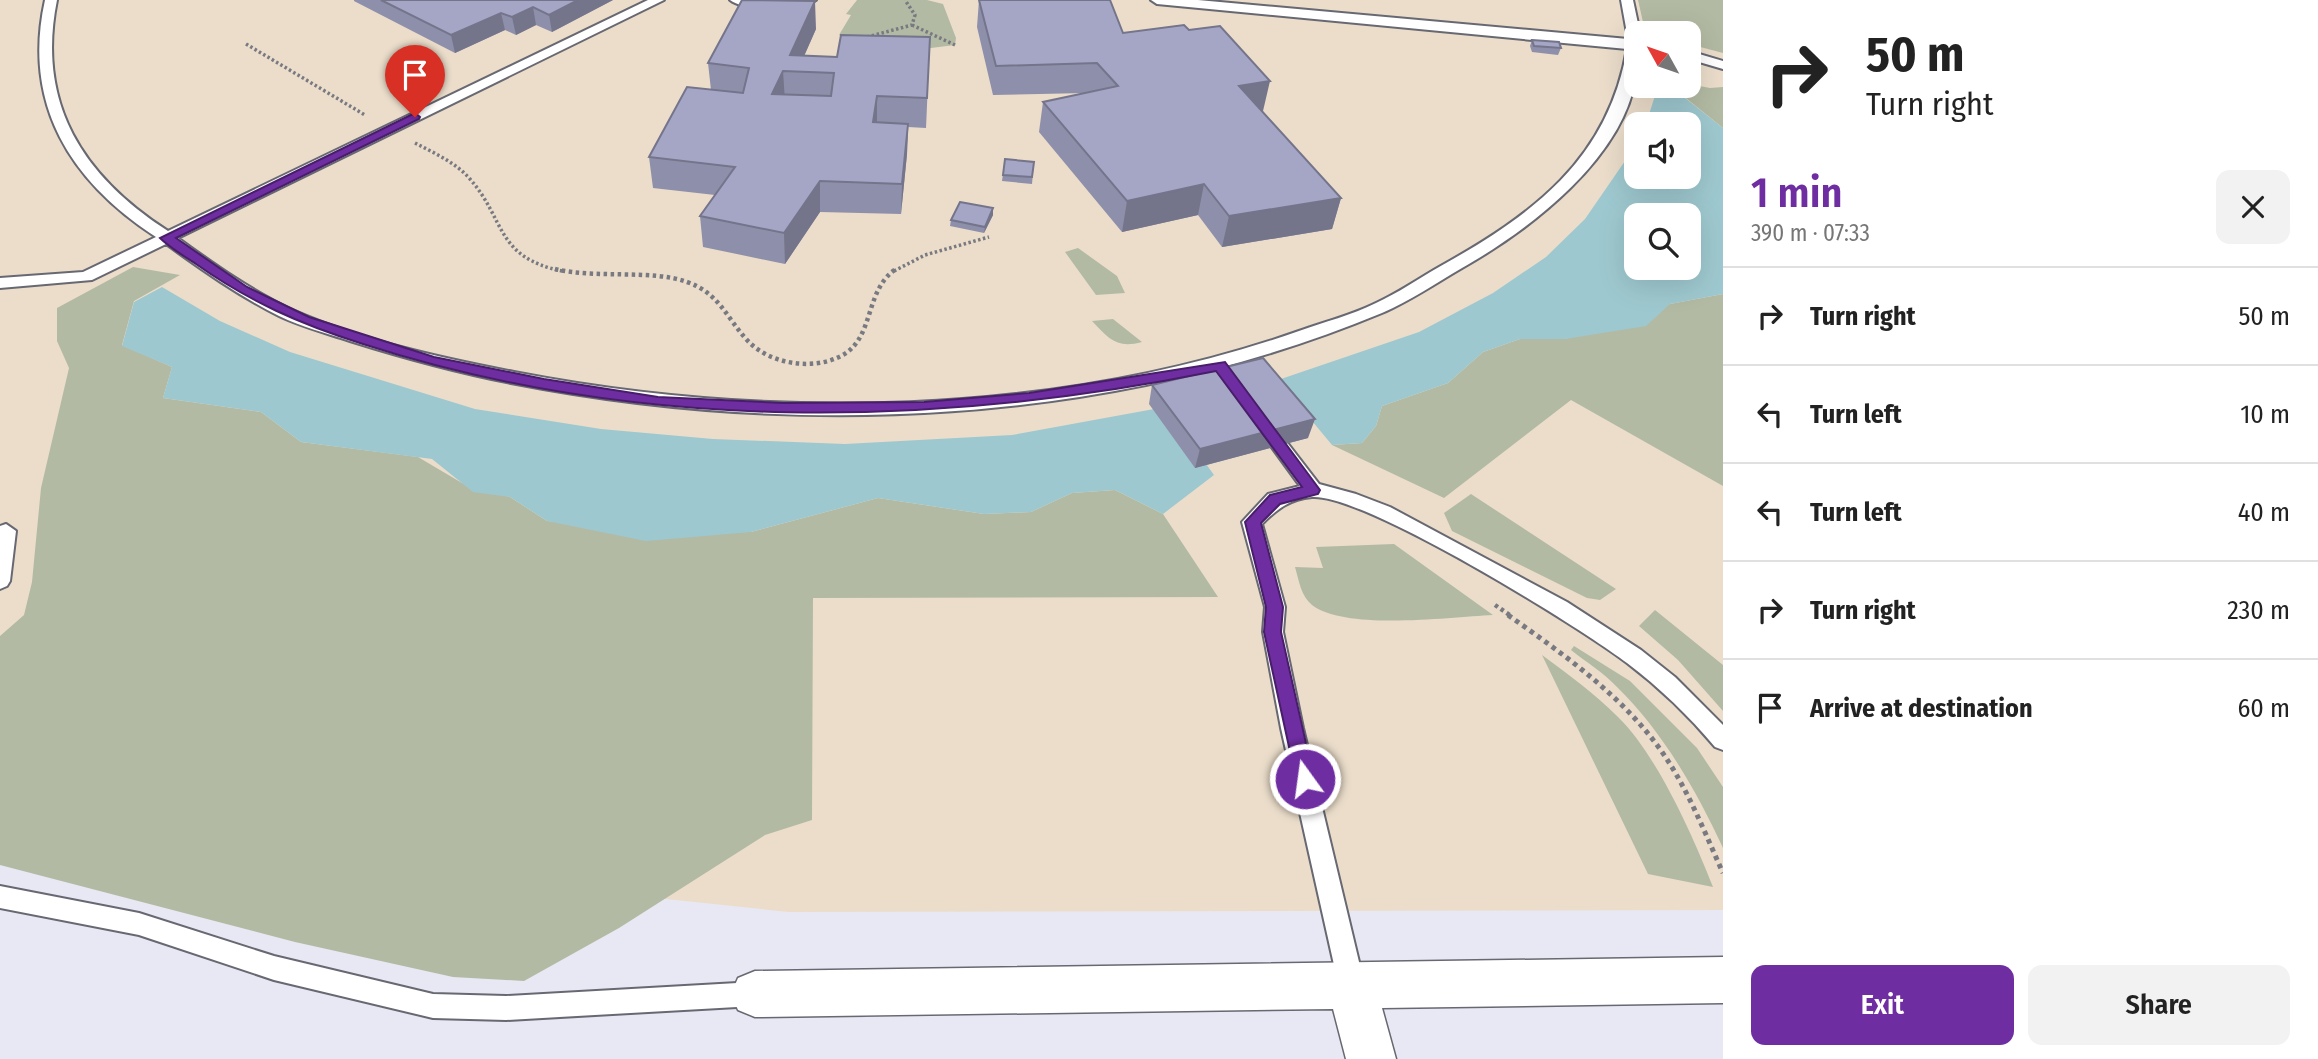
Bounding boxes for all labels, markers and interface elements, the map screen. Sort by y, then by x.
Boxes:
north arrow [1624,21,1701,98]
map controls [1624,21,1701,280]
text: 50 m [1866,25,1964,84]
icon: right [1751,28,1842,119]
pin [385,45,445,117]
icon: arrive [396,56,434,94]
text: Turn right [1866,85,1993,123]
button: sound [1624,112,1701,189]
text: 1 min [1751,168,1842,218]
button: close [2216,170,2290,244]
button: search [1624,203,1701,280]
text: 390 m · 07:33 [1751,219,1870,247]
icon: right [1751,297,1789,335]
text: Turn right [1810,301,1916,332]
text: 50 m [2238,301,2290,332]
icon: left [1751,395,1789,433]
text: Turn left [1810,399,1902,430]
text: 10 m [2240,399,2290,430]
icon: left [1751,493,1789,531]
text: Turn left [1810,497,1902,528]
text: 40 m [2238,497,2290,528]
icon: right [1751,591,1789,629]
text: Turn right [1810,595,1916,626]
text: 230 m [2227,595,2290,626]
icon: arrive [1751,689,1789,727]
text: Arrive at destination [1810,693,2033,724]
text: 60 m [2237,693,2290,724]
position arrow [1268,742,1342,816]
button: Exit [1751,965,2014,1045]
button: Share [2028,965,2290,1045]

